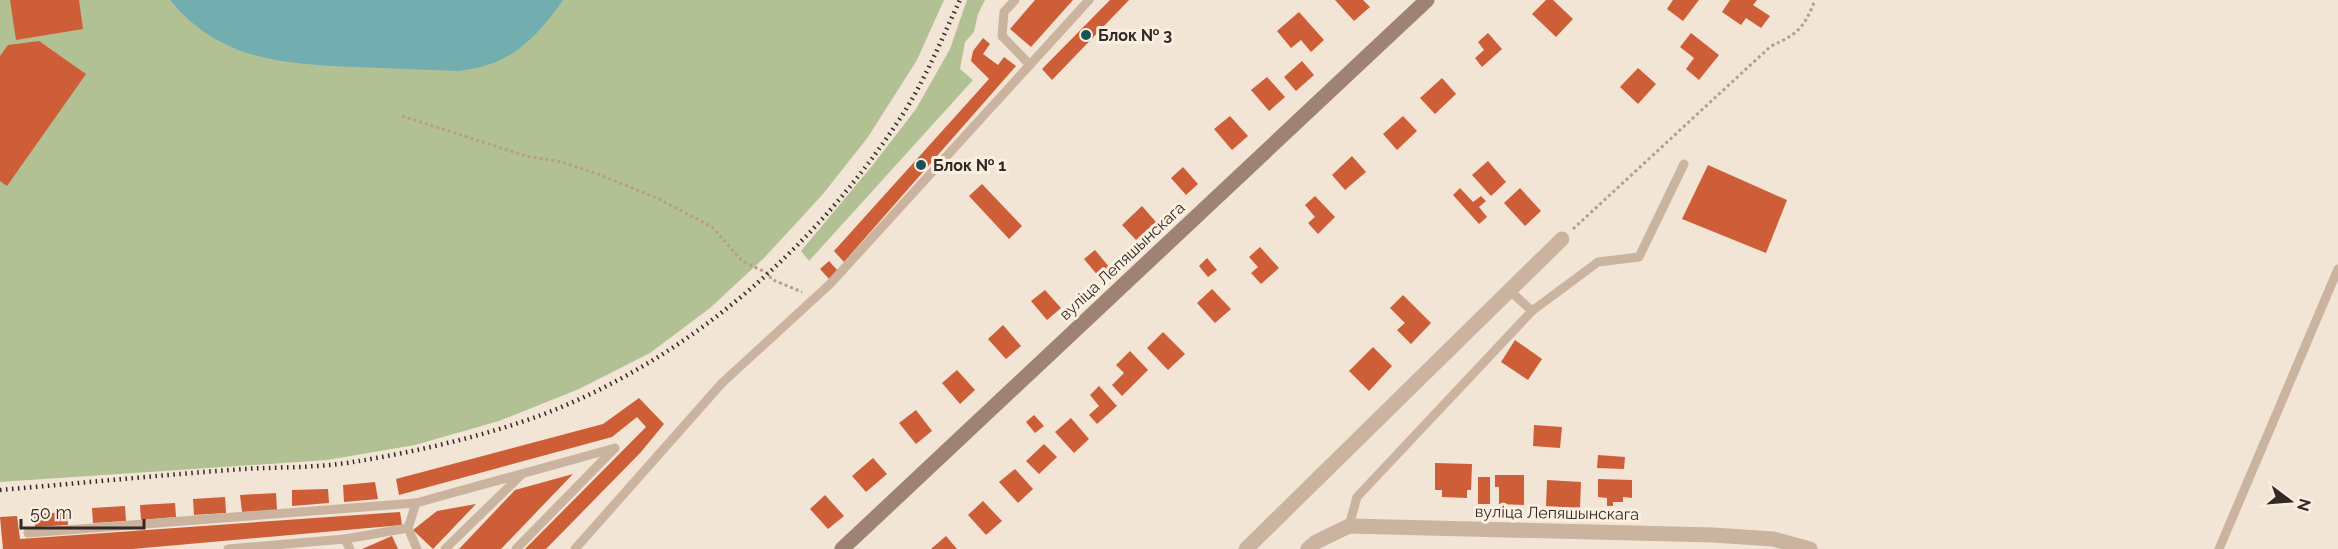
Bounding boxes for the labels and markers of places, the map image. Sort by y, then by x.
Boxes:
place label: Блок № 3 [1098,26,1172,45]
marker: Блок № 3 [1079,28,1093,42]
place label: Блок № 1 [933,156,1006,175]
marker: Блок № 1 [914,158,928,172]

